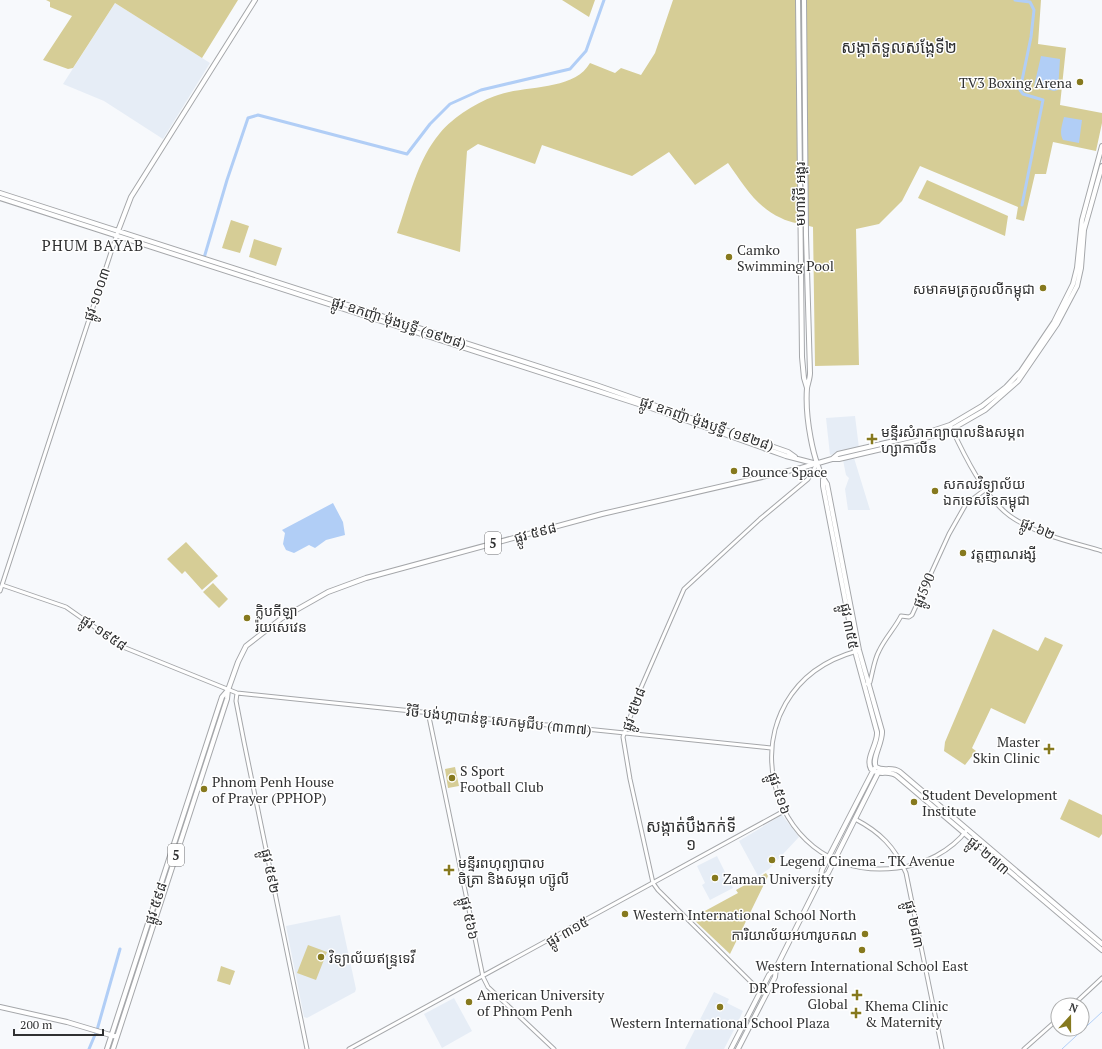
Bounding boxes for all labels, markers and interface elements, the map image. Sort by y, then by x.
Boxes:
district label: សង្កាត់ទួលសង្កែទី២ [841,36,957,58]
place label: TV3 Boxing Arena [959,73,1072,92]
marker: TV3 Boxing Arena [1075,77,1085,87]
street label: មហាវិថី អង្គរ [790,162,809,226]
district label: PHUM BAYAB [42,235,144,255]
place label: Camko Swimming Pool [737,240,834,275]
marker: Camko Swimming Pool [724,252,734,262]
street label: ផ្លូវ ១០០៣ [78,265,117,324]
place label: សមាគមត្រកូលលីកម្ពុជា [913,279,1035,301]
marker: សមាគមត្រកូលលីកម្ពុជា [1038,283,1048,293]
street label: ផ្លូវ ឧកញ៉ា ម៉ុងឫទ្ធី (១៩២៨) [328,291,469,356]
street label: ផ្លូវ ឧកញ៉ា ម៉ុងឫទ្ធី (១៩២៨) [636,391,777,458]
place label: មន្ទីរសំរាកព្យាបាលនិងសម្ភព ហ្សាកាលីន [881,422,1025,457]
marker: មន្ទីរសំរាកព្យាបាលនិងសម្ភព ហ្សាកាលីន [866,433,878,445]
place label: Bounce Space [742,462,827,481]
marker: Bounce Space [729,466,739,476]
place label: សកលវិទ្យាល័យ ឯកទេសនៃកម្ពុជា [943,474,1030,512]
marker: សកលវិទ្យាល័យ ឯកទេសនៃកម្ពុជា [930,486,940,496]
street label: ផ្លូវ ៦២ [1016,512,1058,547]
street label: ផ្លូវ ៥៩៨ [512,517,559,550]
road number: 5 [485,532,501,554]
place label: វត្តញាណរង្សី [971,544,1036,563]
marker: វត្តញាណរង្សី [958,548,968,558]
street label: ផ្លូវ590 [907,570,942,611]
place label: ក្លិបកីឡា រ៉យសេវេន [255,601,307,636]
street label: ផ្លូវ ៣៥៥ [833,601,864,651]
street label: ផ្លូវ ១៩៥៨ [75,609,131,657]
marker: ក្លិបកីឡា រ៉យសេវេន [242,613,252,623]
street label: ផ្លូវ ៥២៨ [616,685,653,735]
street label: វិថី បង់ហ្គាបាន់ឌូ សេកមូជីប (៣៣៧) [405,701,593,740]
place label: Master Skin Clinic [973,732,1041,767]
marker: Master Skin Clinic [1043,743,1055,755]
place label: S Sport Football Club [460,761,544,796]
street label: ផ្លូវ ៥១៦ [761,769,796,818]
place label: Phnom Penh House of Prayer (PPHOP) [212,772,334,807]
marker: S Sport Football Club [447,773,457,783]
marker: Phnom Penh House of Prayer (PPHOP) [199,784,209,794]
place label: Student Development Institute [922,785,1058,820]
marker: Student Development Institute [909,797,919,807]
district label: សង្កាត់បឹងកក់ទី ១ [646,815,736,855]
street label: ផ្លូវ ២៧៣ [962,832,1014,881]
road number: 5 [168,844,184,866]
street label: ផ្លូវ ៥៩២ [254,847,285,896]
place label: Legend Cinema - TK Avenue [780,851,955,870]
place label: មន្ទីរពហុព្យាបាល ចិត្រា និងសម្ភព ហ្ស៊ូលី [458,853,569,890]
marker: Legend Cinema - TK Avenue [767,855,777,865]
marker: មន្ទីរពហុព្យាបាល ចិត្រា និងសម្ភព ហ្ស៊ូលី [443,864,455,876]
place label: Zaman University [723,869,834,888]
marker: Zaman University [710,873,720,883]
street label: ផ្លូវ ៥៩៨ [139,879,174,928]
street label: ផ្លូវ ៥៦៦ [453,895,484,942]
street label: ផ្លូវ ២៨៣ [898,898,929,950]
place label: Western International School North [633,905,856,924]
marker: Western International School North [620,909,630,919]
street label: ផ្លូវ ៣១៥ [542,911,594,953]
place label: ការិយាល័យអហារូបកណ [731,925,857,944]
marker: ការិយាល័យអហារូបកណ [860,929,870,939]
marker: Western International School East [857,945,867,955]
place label: វិទ្យាល័យឥន្រ្ទទេវី [328,948,416,970]
marker: វិទ្យាល័យឥន្រ្ទទេវី [316,952,326,962]
place label: Western International School East [756,956,969,975]
place label: DR Professional Global [749,978,848,1013]
place label: American University of Phnom Penh [477,985,605,1020]
marker: DR Professional Global [851,989,863,1001]
place label: Khema Clinic & Maternity [865,996,948,1031]
marker: American University of Phnom Penh [464,997,474,1007]
north arrow [1050,997,1090,1037]
text: N [1067,1000,1081,1016]
marker: Western International School Plaza [715,1002,725,1012]
marker: Khema Clinic & Maternity [850,1007,862,1019]
scale bar [14,1011,103,1037]
place label: Western International School Plaza [610,1013,830,1032]
text: 200 m [20,1017,53,1032]

